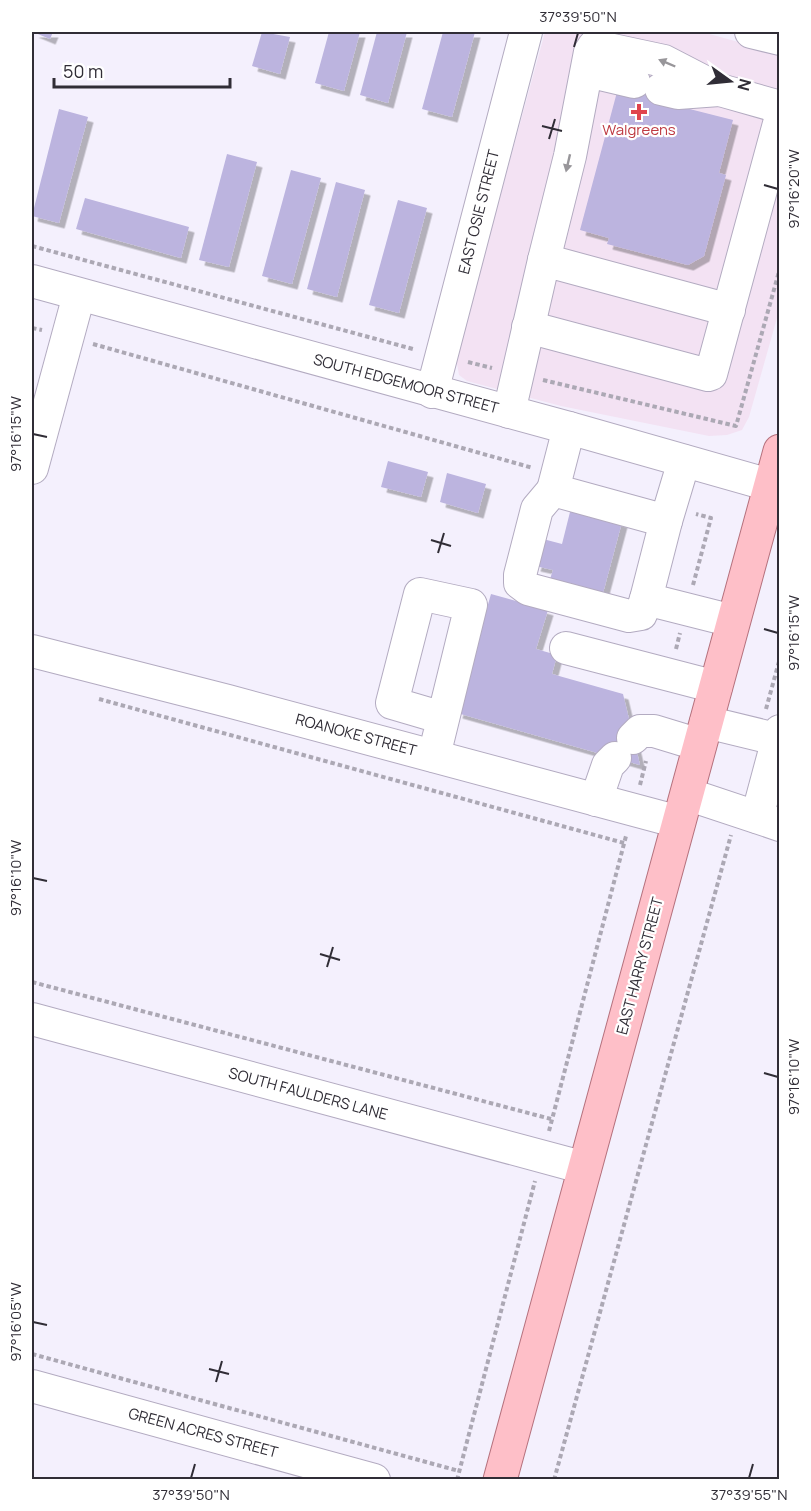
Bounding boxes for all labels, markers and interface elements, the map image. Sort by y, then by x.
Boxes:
text: 37°39'50"N [539,6,617,27]
scale bar [54,51,230,89]
north arrow [700,51,760,111]
one-way arrow [657,58,675,68]
text: 50 m [63,59,103,83]
text: N [732,76,757,93]
marker: Walgreens [632,105,646,119]
place label: Walgreens [602,119,676,140]
street label: EAST OSIE STREET [453,148,504,276]
text: 97°16'20"W [783,149,804,229]
one-way arrow [563,154,573,172]
street label: SOUTH EDGEMOOR STREET [311,349,501,418]
text: 97°16'15"W [5,396,26,472]
text: 97°16'15"W [783,595,804,671]
street label: ROANOKE STREET [293,708,419,761]
text: 97°16'10"W [5,840,26,916]
street label: EAST HARRY STREET [611,895,668,1037]
text: 97°16'10"W [783,1039,804,1115]
street label: SOUTH FAULDERS LANE [226,1062,390,1125]
text: 97°16'05"W [5,1282,26,1362]
street label: GREEN ACRES STREET [126,1402,280,1463]
text: 37°39'50"N [152,1484,230,1505]
text: 37°39'55"N [711,1484,787,1505]

